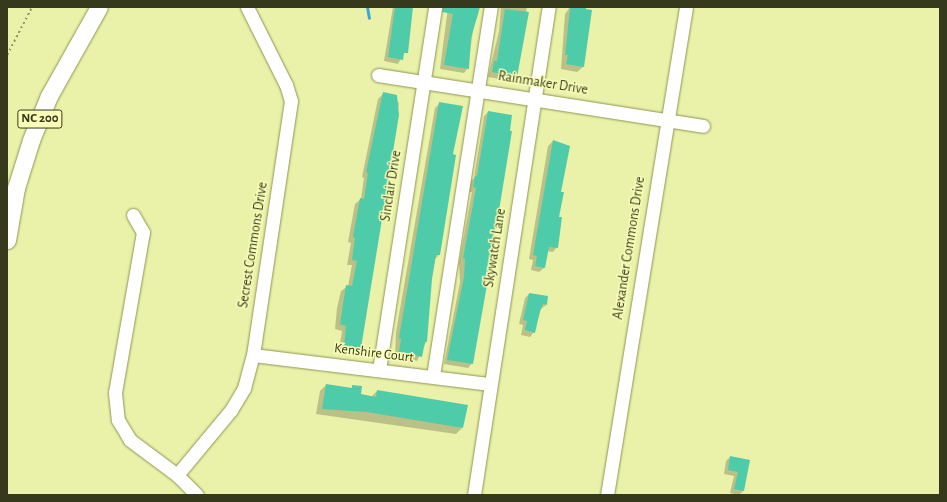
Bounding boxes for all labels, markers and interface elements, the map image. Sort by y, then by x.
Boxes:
street label: Rainmaker Drive [497,68,589,98]
road number: NC 200 [17,108,63,130]
street label: Sinclair Drive [377,149,405,223]
street label: Alexander Commons Drive [609,175,649,321]
street label: Secrest Commons Drive [235,181,271,309]
street label: Skywatch Lane [480,207,510,289]
street label: Kenshire Court [333,340,415,366]

